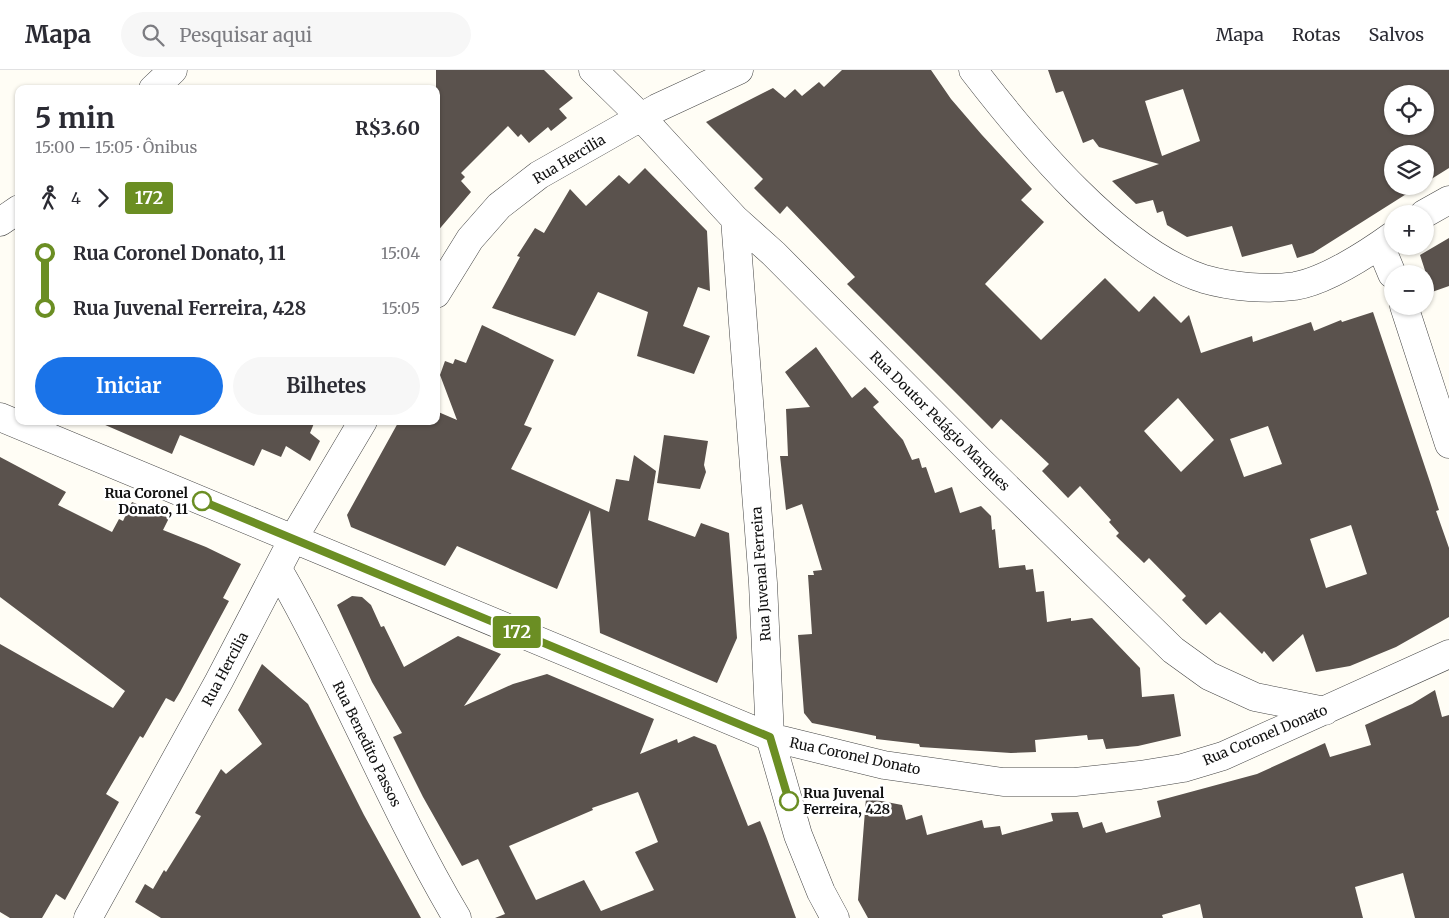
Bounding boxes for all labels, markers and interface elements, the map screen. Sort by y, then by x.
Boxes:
search box [121,12,471,57]
text: Mapa [25,19,91,50]
icon: search [139,21,167,49]
text: Pesquisar aqui [179,23,312,47]
text: Mapa [1216,23,1264,46]
text: Rotas [1292,23,1341,46]
text: Salvos [1369,23,1424,46]
map controls [1384,85,1434,315]
button: locate [1384,85,1434,135]
text: 5 min [35,100,115,136]
text: R$3.60 [355,116,420,140]
street label: Rua Hercilia [530,130,609,188]
text: 15:00 – 15:05 · Ônibus [35,137,197,157]
button: layers [1384,145,1434,195]
icon: walk [35,184,63,212]
icon: forward [89,184,117,212]
text: 172 [135,186,163,209]
text: 4 [71,188,81,208]
button: + [1384,205,1434,255]
text: Rua Coronel Donato, 11 [73,241,285,265]
text: 15:04 [381,243,420,263]
button: − [1384,265,1434,315]
text: Rua Juvenal Ferreira, 428 [73,296,306,320]
text: 15:05 [382,298,420,318]
street label: Rua Doutor Pelágio Marques [866,347,1014,495]
button: Iniciar [35,357,223,415]
button: Bilhetes [233,357,420,415]
place label: Rua Coronel Donato, 11 [104,484,188,518]
marker: Rua Coronel Donato, 11 [192,491,212,511]
street label: Rua Juvenal Ferreira [747,505,775,642]
line badge: 172 [488,616,546,648]
text: 172 [503,620,531,643]
street label: Rua Hercilia [198,628,252,709]
street label: Rua Benedito Passos [329,678,405,810]
street label: Rua Coronel Donato [1200,701,1330,769]
street label: Rua Coronel Donato [788,733,922,779]
place label: Rua Juvenal Ferreira, 428 [803,784,891,818]
marker: Rua Juvenal Ferreira, 428 [779,791,799,811]

